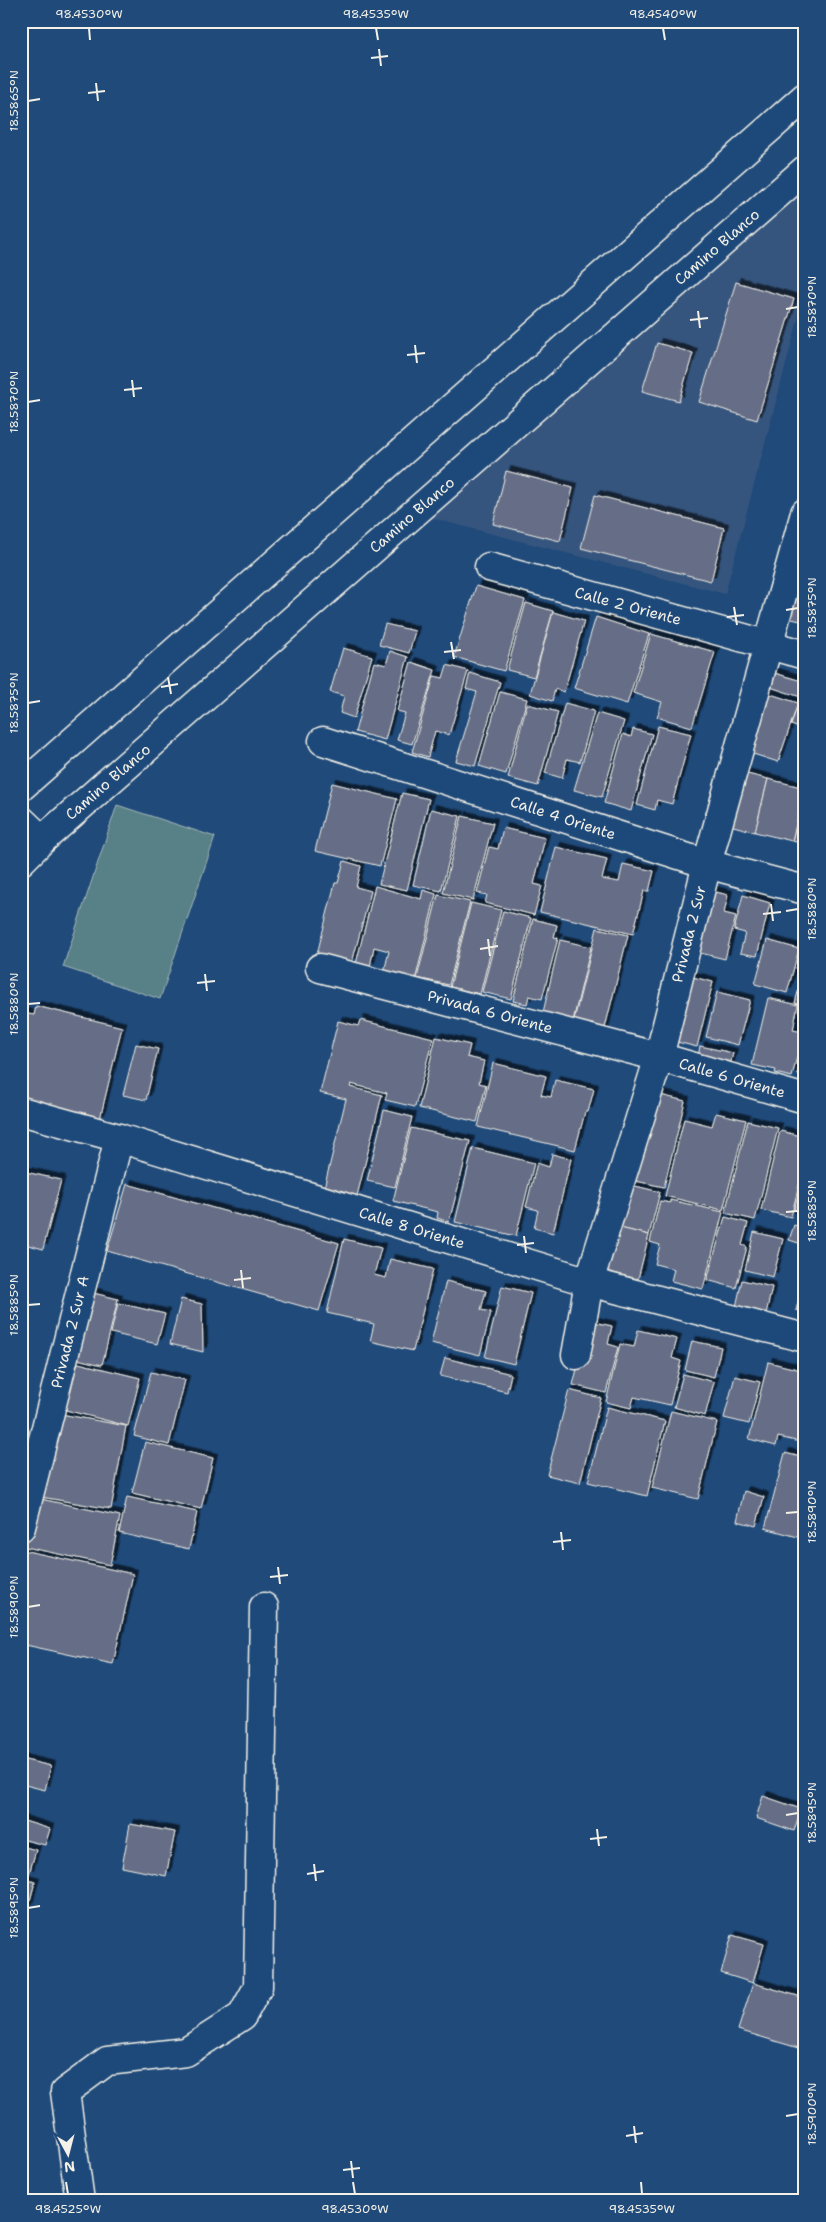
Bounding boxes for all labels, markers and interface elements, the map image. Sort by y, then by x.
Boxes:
text: 98.4530°W [55,6,123,22]
text: 98.4535°W [343,6,409,22]
text: 98.4540°W [629,6,697,22]
text: 18.5865°N [6,70,22,132]
street label: Camino Blanco [670,204,764,290]
text: 18.5870°N [804,276,820,338]
text: 18.5870°N [6,371,22,433]
street label: Camino Blanco [365,472,459,558]
text: 18.5875°N [804,577,820,639]
street label: Calle 2 Oriente [572,582,684,630]
text: 18.5875°N [6,672,22,734]
street label: Camino Blanco [61,739,155,825]
street label: Calle 4 Oriente [508,792,618,844]
text: 18.5880°N [804,877,820,941]
street label: Privada 2 Sur [667,883,711,985]
text: 18.5880°N [6,972,22,1036]
street label: Privada 6 Oriente [425,986,555,1038]
street label: Calle 6 Oriente [677,1053,787,1103]
text: 18.5885°N [804,1180,820,1242]
street label: Calle 8 Oriente [357,1202,467,1254]
text: 18.5885°N [6,1274,22,1336]
street label: Privada 2 Sur A [46,1274,94,1390]
text: 18.5890°N [804,1481,820,1543]
text: 18.5890°N [6,1576,22,1638]
text: 18.5895°N [804,1782,820,1844]
text: 18.5895°N [6,1877,22,1939]
text: 18.5900°N [804,2083,820,2145]
north arrow [42,2130,92,2180]
text: N [63,2157,76,2177]
text: 98.4525°W [35,2201,101,2217]
text: 98.4530°W [321,2201,389,2217]
text: 98.4535°W [609,2201,675,2217]

